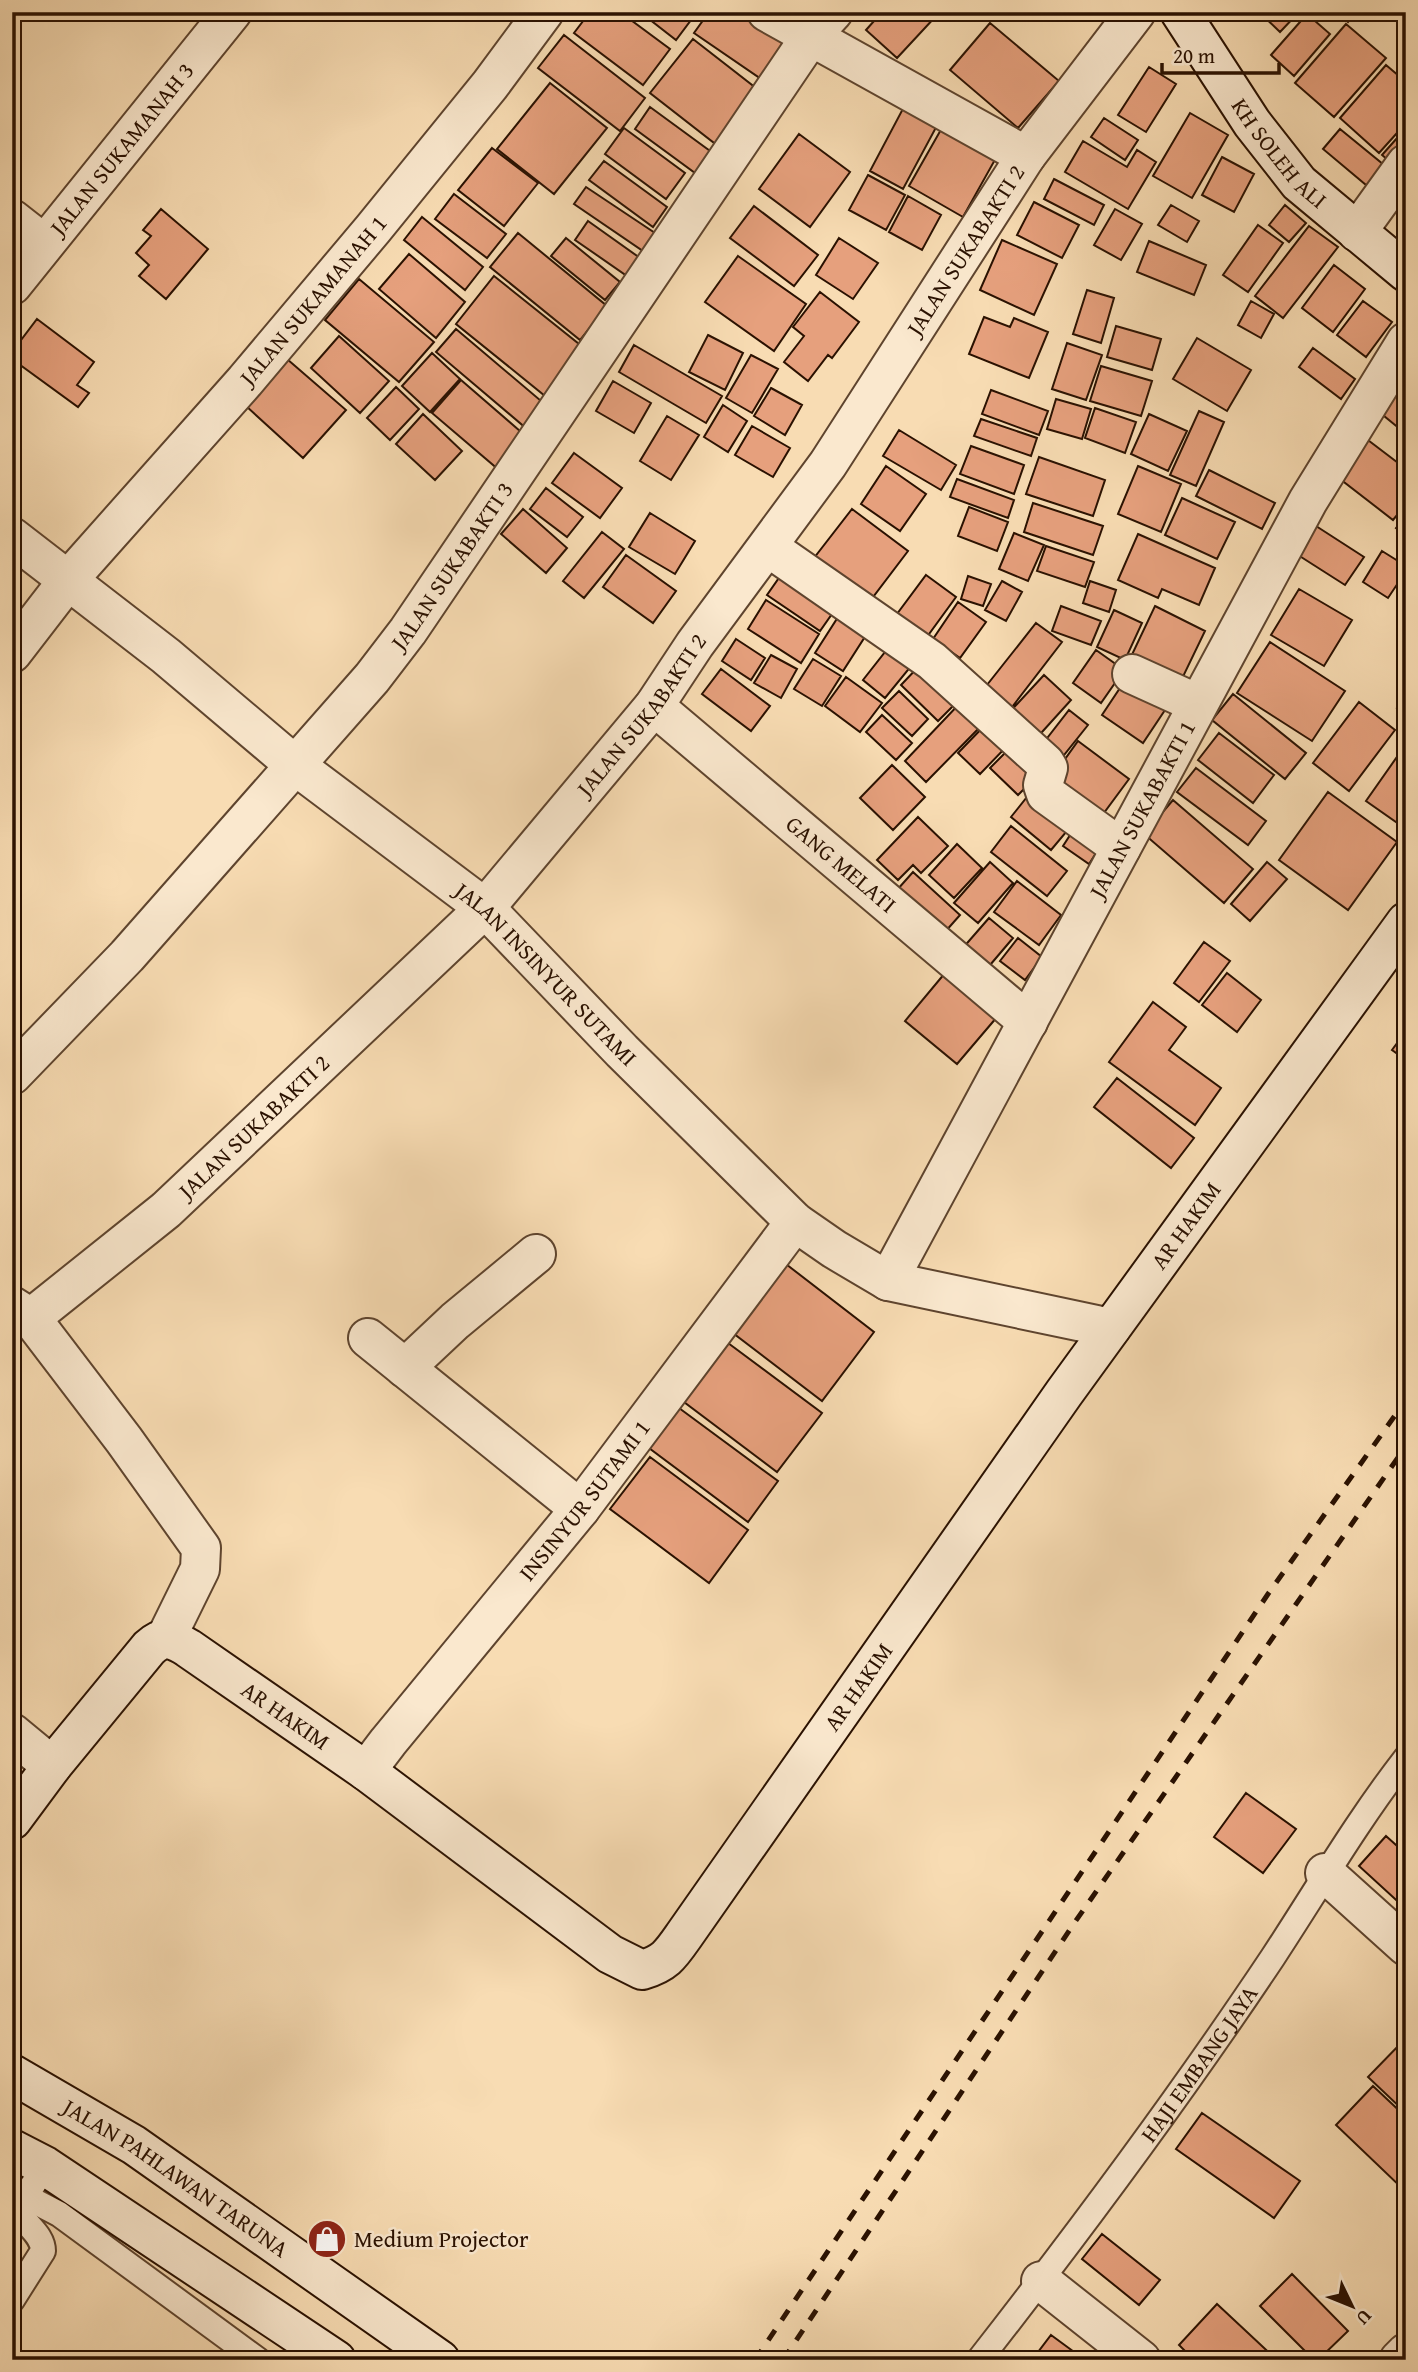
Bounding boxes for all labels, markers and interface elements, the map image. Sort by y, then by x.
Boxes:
scale bar [1162,32,1280,76]
text: 20 m [1173,40,1215,71]
street label: JALAN SUKAMANAH 3 [40,55,201,244]
street label: KH SOLEH ALI [1224,91,1334,216]
street label: JALAN SUKABAKTI 2 [896,158,1032,344]
street label: JALAN SUKAMANAH 1 [229,208,394,394]
street label: JALAN SUKABAKTI 3 [381,475,521,659]
street label: JALAN SUKABAKTI 2 [566,626,714,805]
street label: JALAN SUKABAKTI 1 [1079,714,1203,906]
street label: GANG MELATI [779,807,904,920]
street label: JALAN INSINYUR SUTAMI [446,872,645,1073]
street label: JALAN SUKABAKTI 2 [168,1047,337,1208]
street label: AR HAKIM [1142,1174,1228,1276]
street label: INSINYUR SUTAMI 1 [510,1412,658,1588]
street label: AR HAKIM [815,1636,900,1737]
street label: AR HAKIM [235,1673,337,1757]
street label: HAJI EMBANG JAYA [1132,1978,1265,2149]
street label: JALAN PAHLAWAN TARUNA [54,2089,296,2265]
shop icon: Medium Projector [306,2218,348,2260]
place label: Medium Projector [354,2222,529,2255]
north arrow [1316,2270,1386,2340]
text: U [1350,2303,1379,2332]

